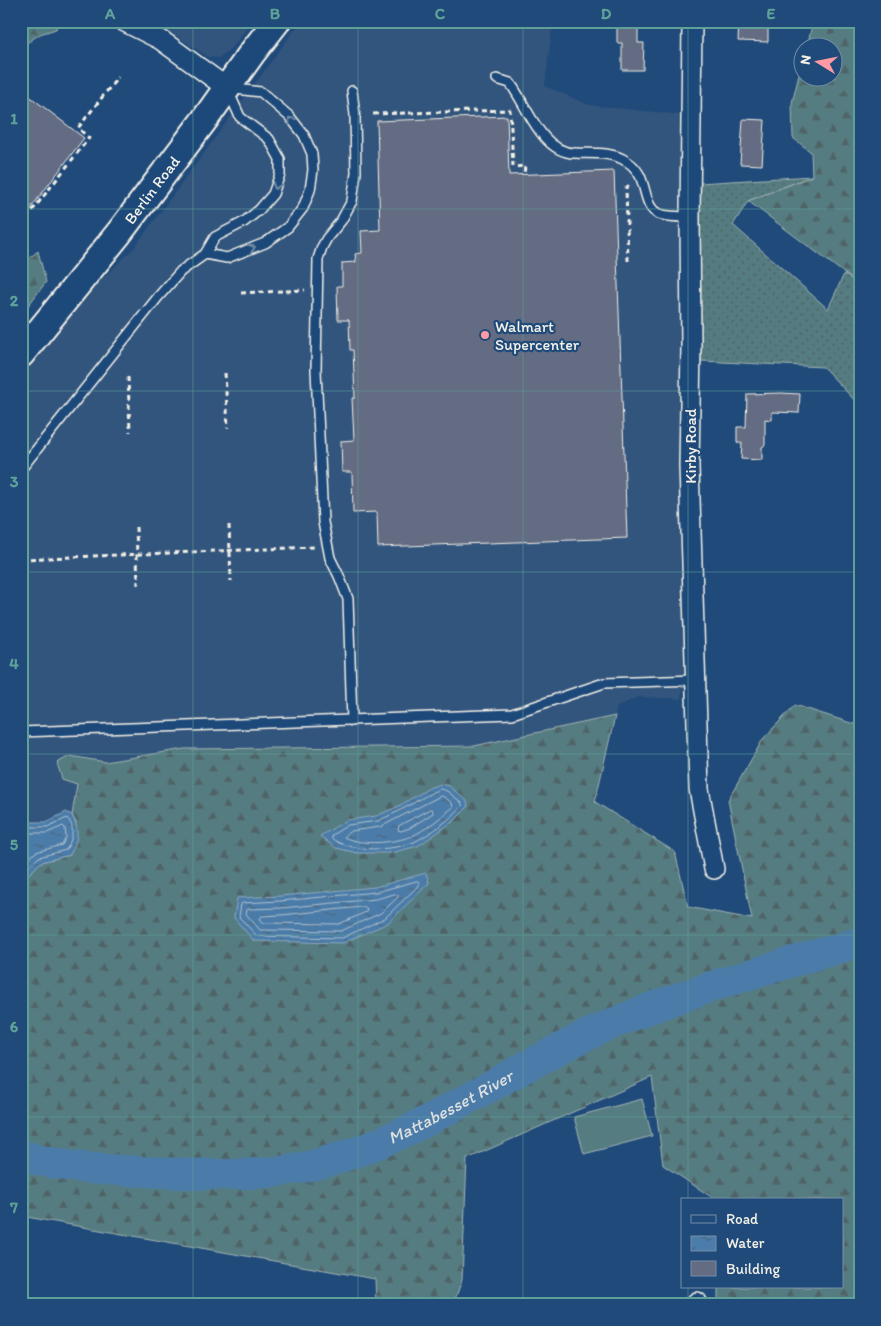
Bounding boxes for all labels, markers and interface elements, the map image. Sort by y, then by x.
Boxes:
text: A [104,4,116,23]
text: B [270,4,281,23]
text: C [435,4,446,23]
text: D [601,4,612,23]
text: E [767,4,776,23]
north arrow [794,38,844,88]
text: N [796,54,815,66]
text: 1 [10,109,18,128]
one-way arrow [288,116,297,125]
street label: Berlin Road [120,152,184,228]
one-way arrow [272,182,282,190]
one-way arrow [247,244,256,254]
text: 2 [10,291,19,310]
place label: Walmart Supercenter [495,317,580,354]
marker: Walmart Supercenter [479,329,491,341]
street label: Kirby Road [681,408,700,484]
text: 3 [10,472,19,491]
text: 4 [9,654,19,673]
text: 5 [10,835,19,854]
text: 6 [10,1017,19,1036]
water label: Mattabesset River [384,1064,519,1149]
text: 7 [9,1198,18,1217]
legend [681,1198,844,1288]
text: Road [726,1210,759,1228]
text: Water [726,1234,765,1252]
text: Building [726,1260,780,1278]

